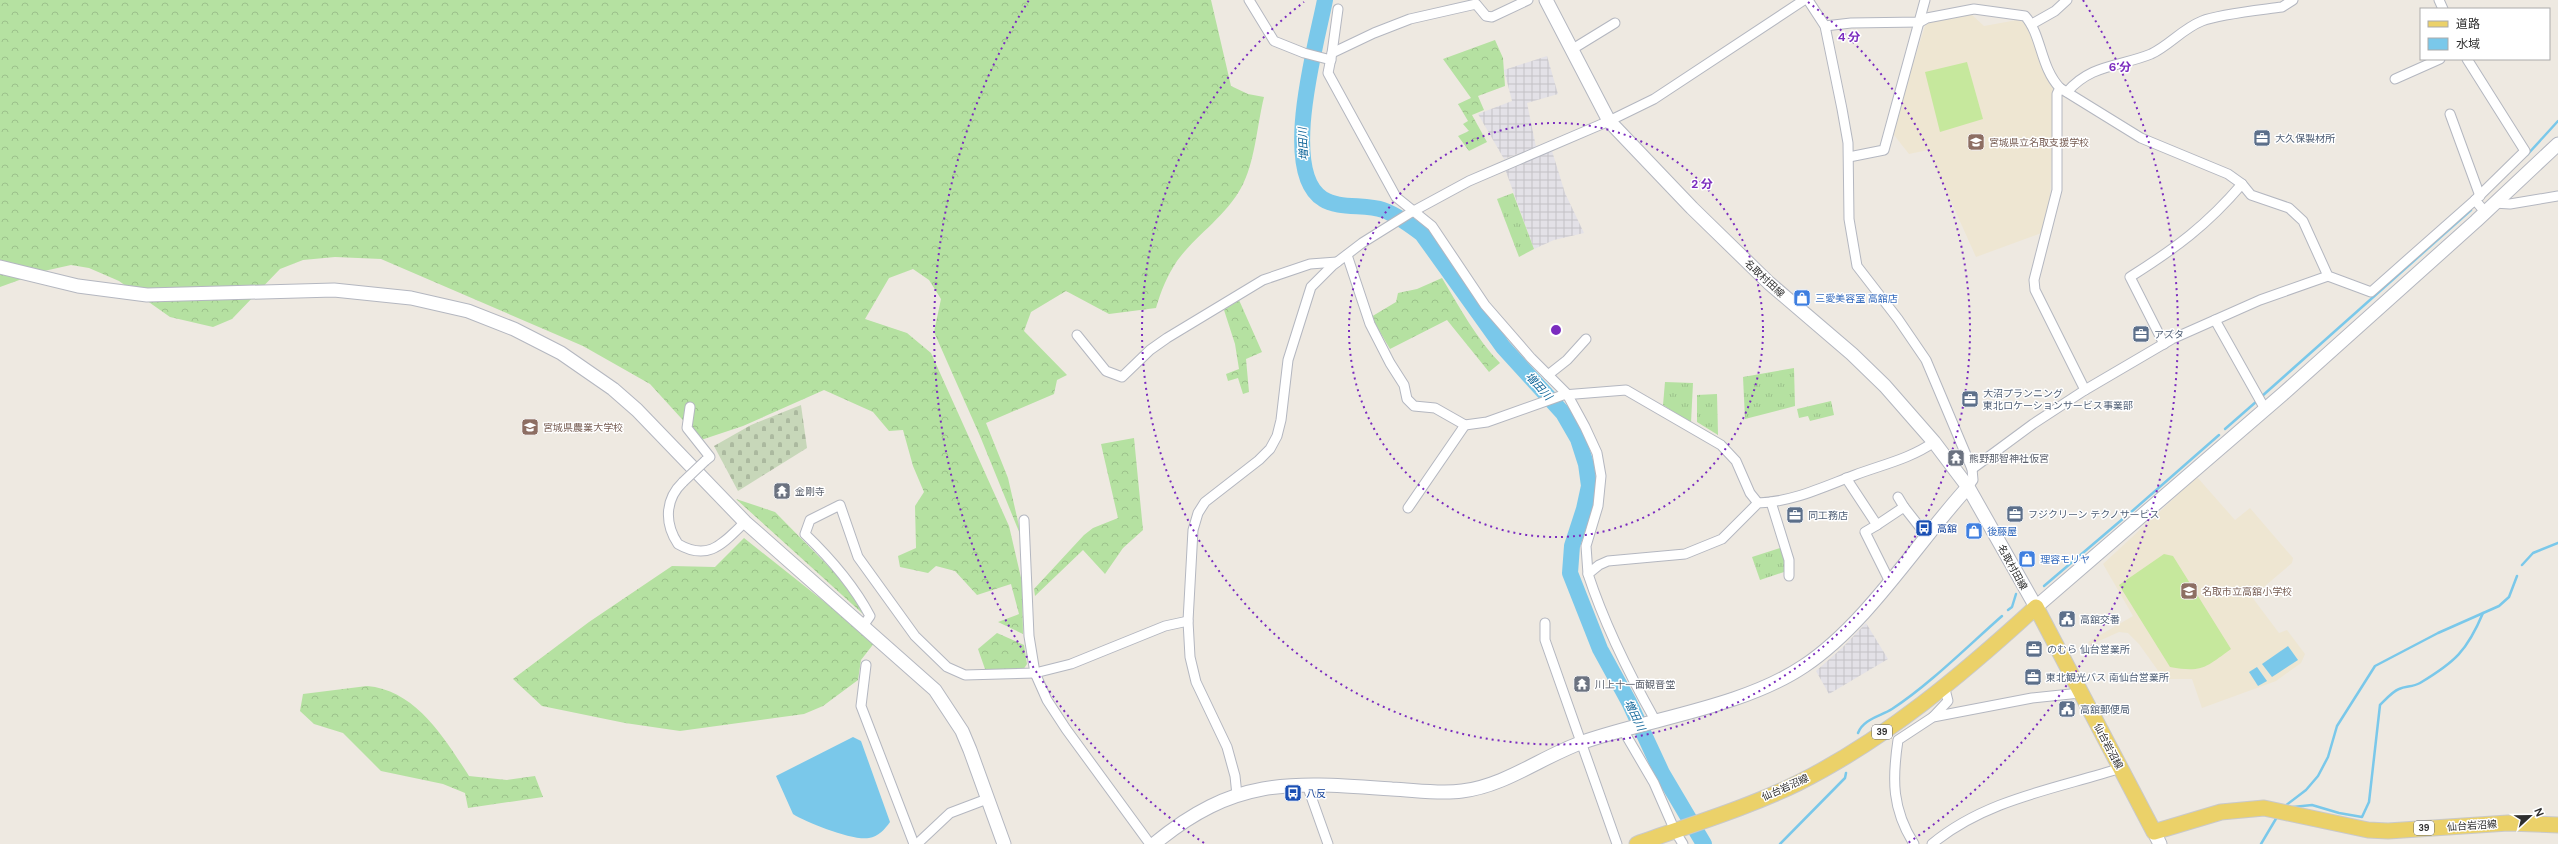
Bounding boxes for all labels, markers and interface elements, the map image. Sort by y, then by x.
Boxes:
legend [2420,8,2550,60]
text: 道路 [2456,16,2480,32]
text: 4 分 [1838,29,1860,45]
text: 水域 [2456,36,2480,52]
text: 6 分 [2109,59,2131,75]
water label: 増田川 [1295,126,1311,161]
office icon: 大久保製材所 [2252,128,2272,148]
school or university icon: 宮城県立名取支援学校 [1966,132,1986,152]
place label: 大久保製材所 [2275,132,2335,145]
place label: 宮城県立名取支援学校 [1989,136,2089,149]
text: 2 分 [1691,176,1713,192]
street label: 名取村田線 [1742,257,1787,300]
shop icon: 三愛美容室 高舘店 [1792,288,1812,308]
place label: 三愛美容室 高舘店 [1815,292,1898,305]
centre of rings [1549,323,1563,337]
office icon: アズタ [2131,324,2151,344]
place label: アズタ [2154,328,2184,341]
water label: 増田川 [1523,369,1556,404]
place label: 大沼プランニング 東北ロケーションサービス事業部 [1983,387,2133,412]
office icon: 大沼プランニング 東北ロケーションサービス事業部 [1960,389,1980,409]
school or university icon: 宮城県農業大学校 [520,417,540,437]
place label: 宮城県農業大学校 [543,421,623,434]
temple icon: 熊野那智神社仮宮 [1946,448,1966,468]
place label: 熊野那智神社仮宮 [1969,452,2049,465]
temple icon: 金剛寺 [772,481,792,501]
place label: 金剛寺 [795,485,825,498]
office icon: フジクリーン テクノサービス [2005,504,2025,524]
office icon: 同工務店 [1785,505,1805,525]
place label: フジクリーン テクノサービス [2028,508,2160,521]
place label: 同工務店 [1808,509,1848,522]
bus stop icon: 高舘 [1914,518,1934,538]
shop icon: 後藤屋 [1964,521,1984,541]
place label: 高舘 [1937,522,1957,535]
place label: 後藤屋 [1987,525,2017,538]
street label: 名取村田線 [1995,542,2030,592]
shop icon: 理容モリヤ [2017,549,2037,569]
place label: 理容モリヤ [2040,553,2090,566]
school or university icon: 名取市立高舘小学校 [2179,581,2199,601]
place label: 名取市立高舘小学校 [2202,585,2292,598]
public building icon: 高舘交番 [2057,609,2077,629]
place label: 高舘交番 [2080,613,2120,626]
office icon: のむら 仙台営業所 [2024,639,2044,659]
place label: のむら 仙台営業所 [2047,643,2130,656]
office icon: 東北観光バス 南仙台営業所 [2023,667,2043,687]
place label: 東北観光バス 南仙台営業所 [2046,671,2169,684]
temple icon: 川上十一面観音堂 [1572,674,1592,694]
place label: 川上十一面観音堂 [1595,678,1675,691]
water label: 増田川 [1621,697,1649,734]
public building icon: 高舘郵便局 [2057,699,2077,719]
place label: 高舘郵便局 [2080,703,2130,716]
street label: 仙台岩沼線 [2091,721,2126,771]
road number: 39 [1872,725,1892,739]
street label: 仙台岩沼線 [1760,771,1811,804]
bus stop icon: 八反 [1283,783,1303,803]
place label: 八反 [1306,787,1326,800]
north arrow [2510,796,2550,836]
text: N [2531,806,2547,819]
street label: 仙台岩沼線 [2447,817,2497,834]
road number: 39 [2414,821,2434,835]

